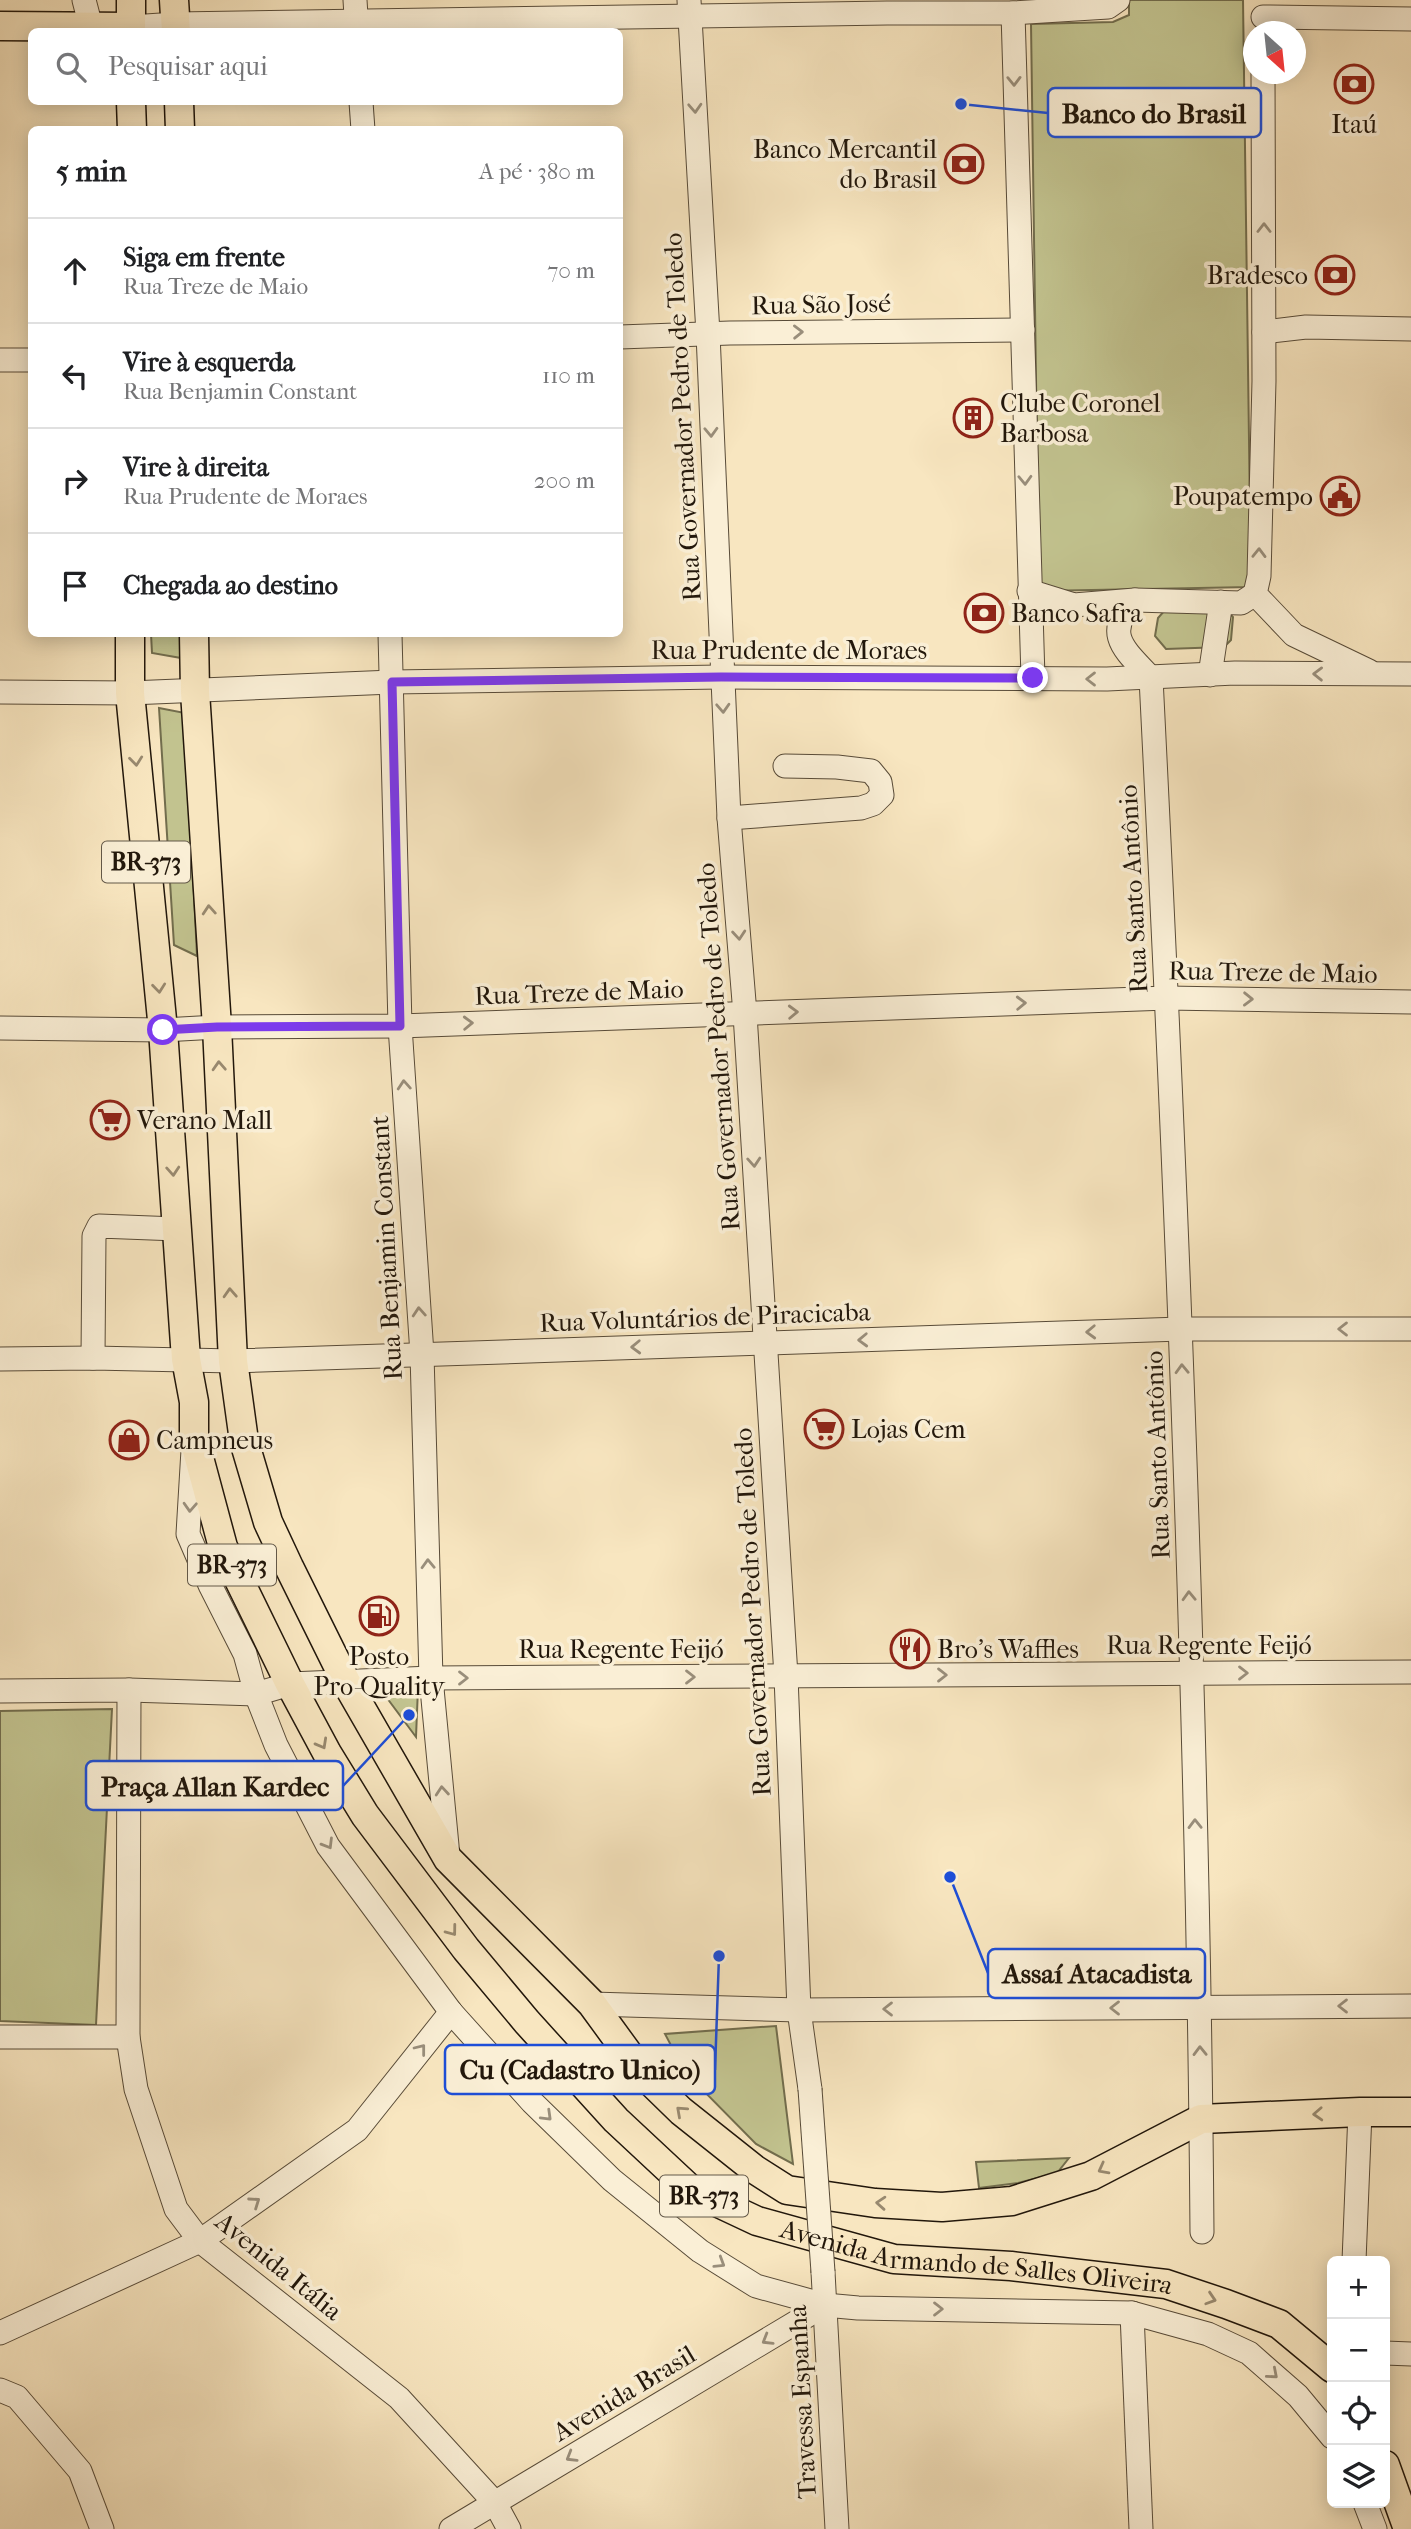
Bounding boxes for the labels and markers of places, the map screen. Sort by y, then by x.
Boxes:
bank icon: Itaú [1333,63,1375,105]
callout: Banco do Brasil [1048,88,1261,137]
place label: Itaú [1331,109,1377,140]
place label: Banco Mercantil do Brasil [753,134,937,195]
bank icon: Banco Mercantil do Brasil [943,143,985,185]
bank icon: Bradesco [1314,254,1356,296]
place label: Bradesco [1207,260,1308,291]
place label: Clube Coronel Barbosa [1000,388,1161,449]
building icon: Clube Coronel Barbosa [952,397,994,439]
public building icon: Poupatempo [1319,475,1361,517]
place label: Poupatempo [1173,481,1313,512]
bank icon: Banco Safra [963,592,1005,634]
place label: Banco Safra [1011,598,1143,629]
supermarket icon: Verano Mall [89,1099,131,1141]
place label: Verano Mall [136,1105,272,1136]
supermarket icon: Lojas Cem [803,1408,845,1450]
place label: Lojas Cem [851,1414,966,1445]
shop icon: Campneus [108,1419,150,1461]
place label: Campneus [156,1425,273,1456]
fuel station icon: Posto Pro-Quality [358,1595,400,1637]
restaurant icon: Bro's Waffles [889,1628,931,1670]
place label: Bro's Waffles [937,1634,1079,1665]
place label: Posto Pro-Quality [313,1641,446,1702]
callout: Praça Allan Kardec [86,1761,343,1810]
callout: Assaí Atacadista [988,1949,1205,1998]
callout: Cu (Cadastro Unico) [445,2045,715,2094]

